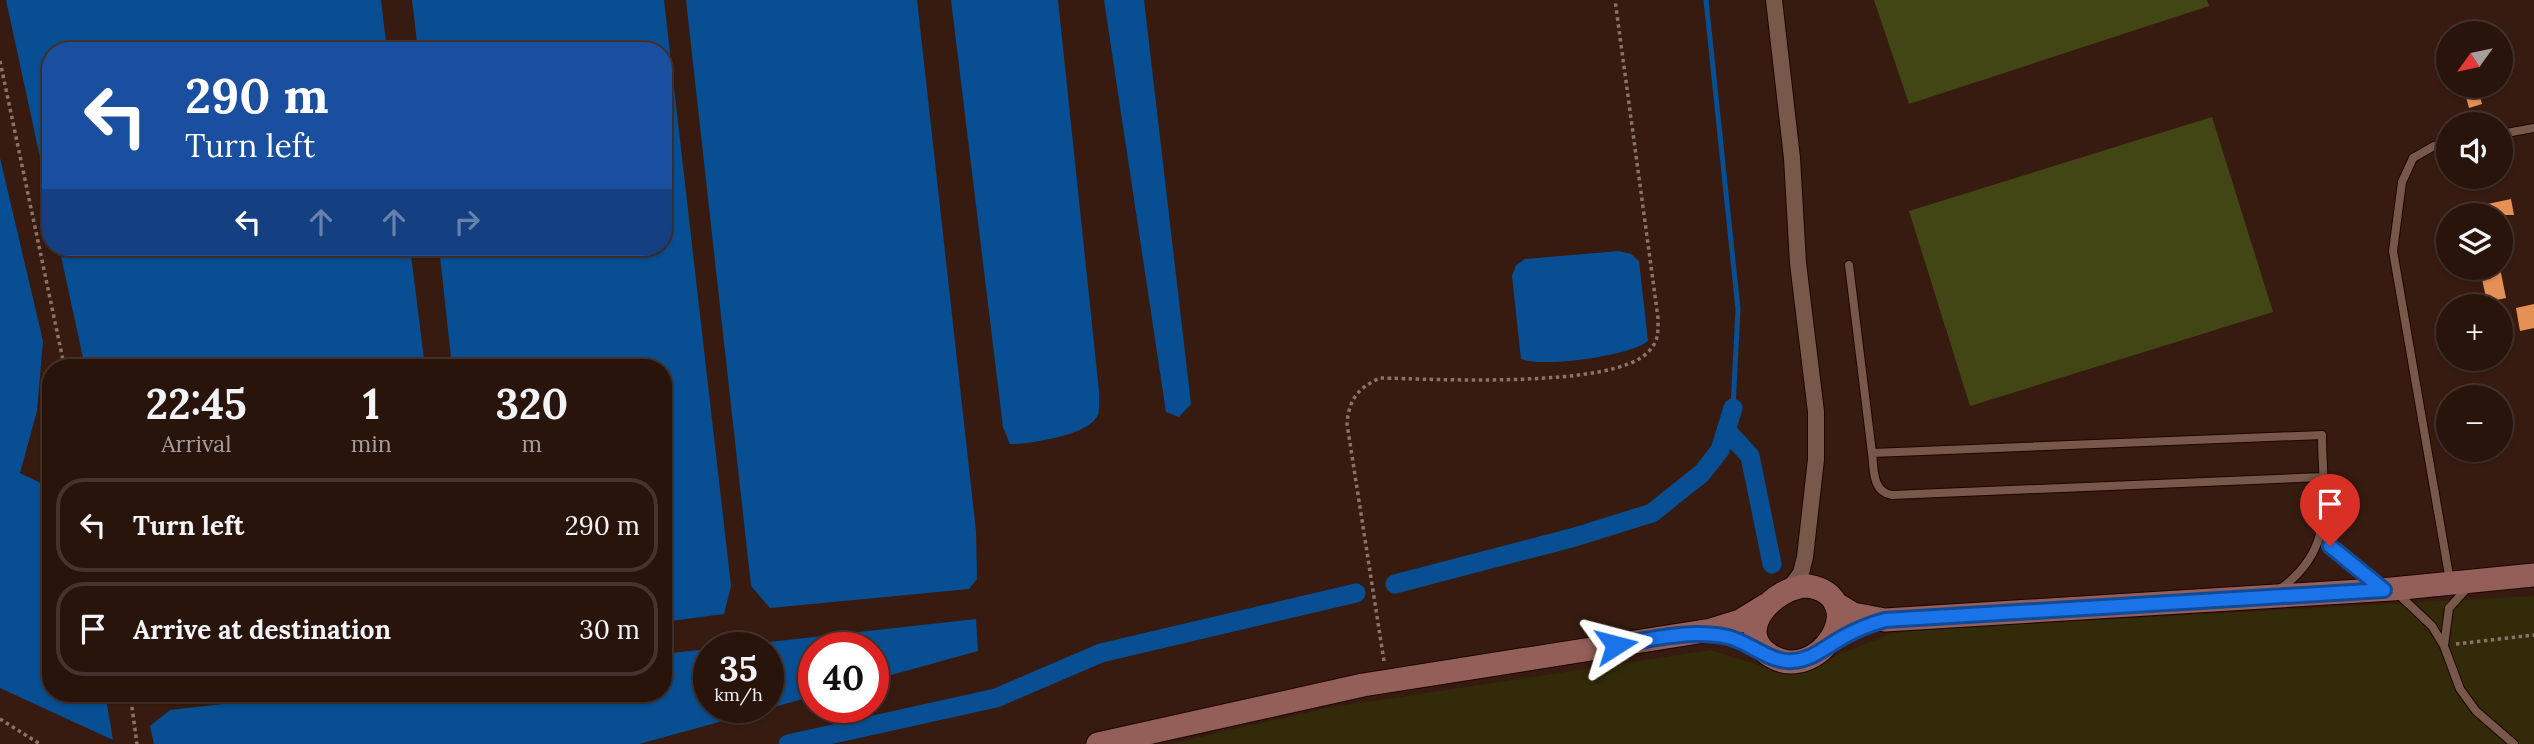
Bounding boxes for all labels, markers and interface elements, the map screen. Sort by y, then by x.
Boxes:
north arrow [2436,21,2513,98]
map controls [2436,21,2513,462]
text: 290 m [185,64,328,126]
icon: left [70,70,161,161]
button: sound [2436,112,2513,189]
text: Turn left [185,125,315,166]
icon: left [229,203,267,241]
icon: ahead [302,203,340,241]
icon: ahead [375,203,413,241]
icon: right [448,203,486,241]
button: layers [2436,203,2513,280]
button: + [2436,294,2513,371]
text: 22:45 [146,377,247,431]
text: 1 [363,377,380,431]
text: 320 [496,377,568,431]
button: − [2436,385,2513,462]
text: Arrival [161,429,231,458]
text: min [351,429,392,458]
text: m [522,429,542,458]
pin [2300,474,2360,546]
icon: arrive [2311,485,2349,523]
icon: left [74,506,112,544]
text: Turn left [133,509,244,542]
text: 290 m [565,509,640,542]
position arrow [1579,608,1653,682]
icon: arrive [74,610,112,648]
text: Arrive at destination [133,613,391,646]
text: 30 m [579,613,640,646]
speed limit sign: 40 [798,632,889,723]
text: 35 [719,646,758,691]
text: km/h [714,683,763,706]

